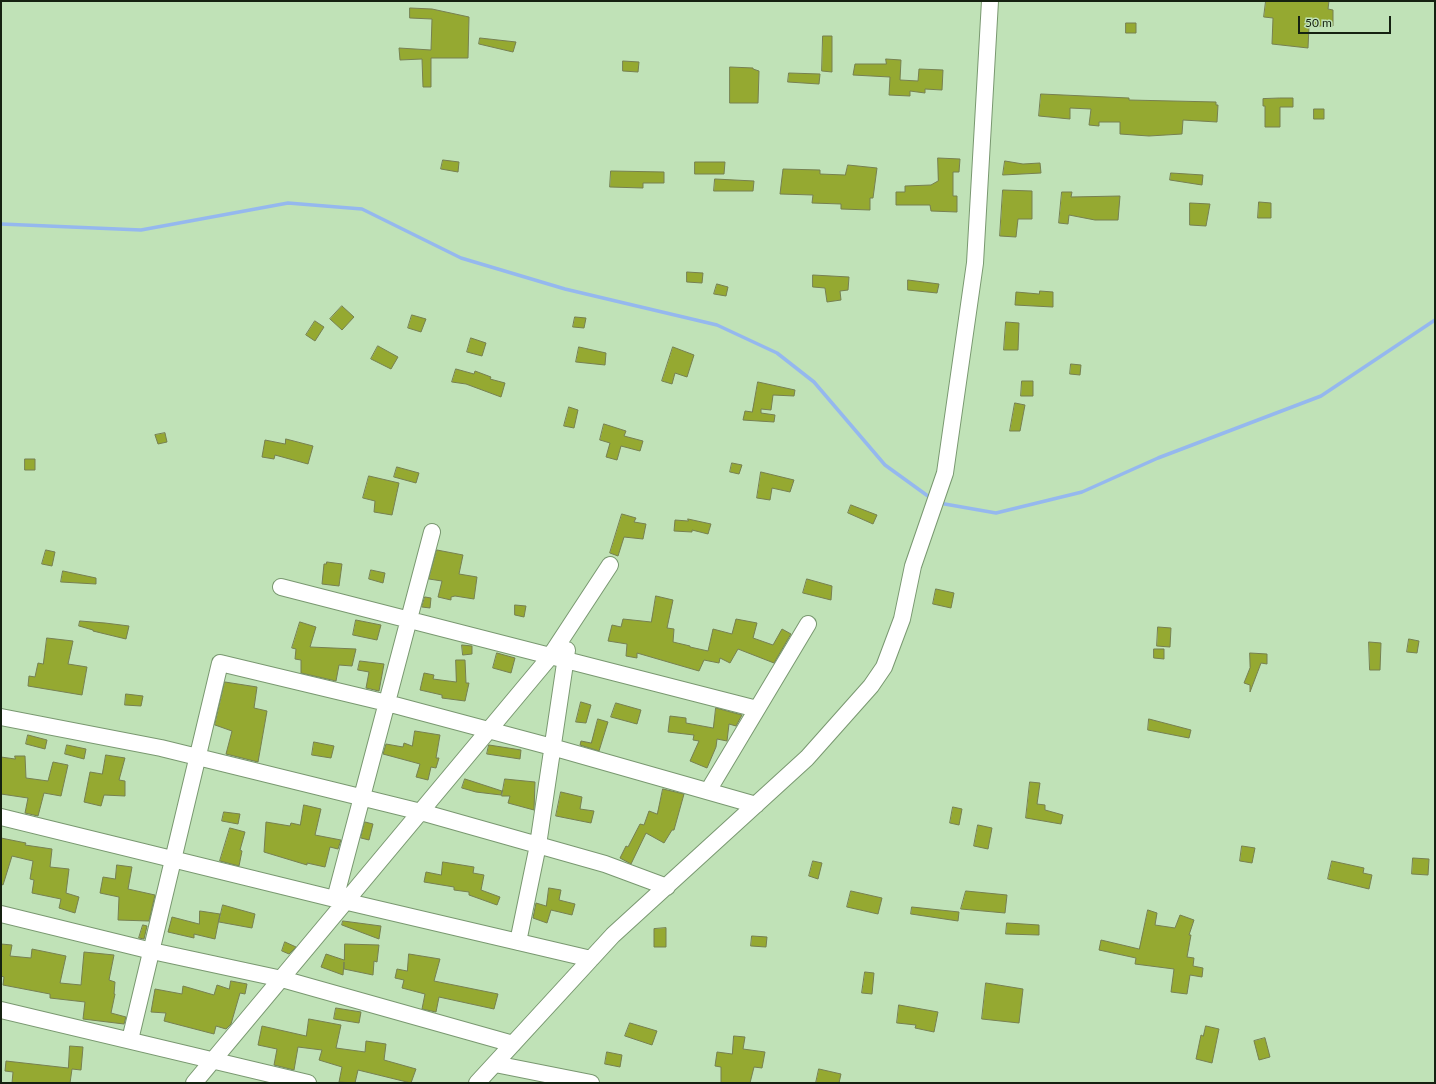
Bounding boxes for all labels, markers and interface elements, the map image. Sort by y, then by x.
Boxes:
scale bar [1300,8,1393,34]
text: 50 m [1305,15,1332,30]

